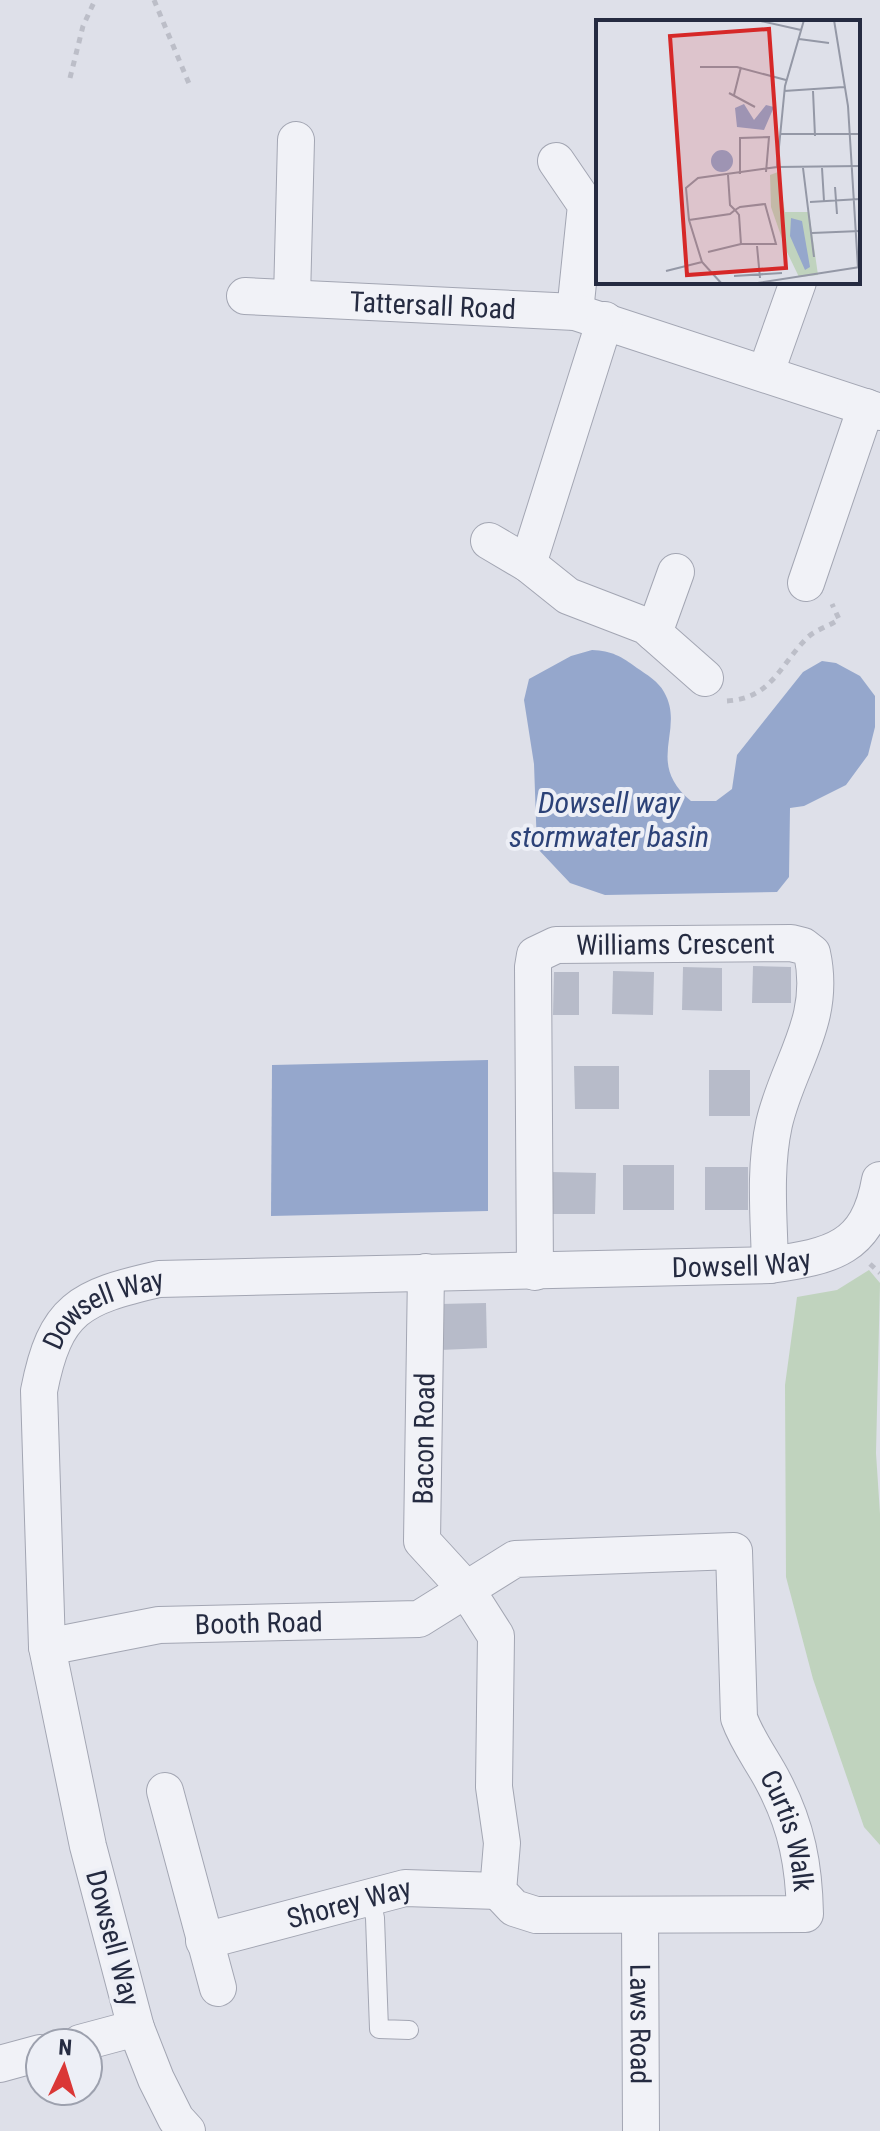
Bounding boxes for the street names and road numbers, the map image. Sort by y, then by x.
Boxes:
street label: Tattersall Road [349,285,517,326]
street label: Williams Crescent [576,927,775,961]
street label: Dowsell Way [671,1242,814,1284]
street label: Dowsell Way [35,1262,167,1354]
street label: Bacon Road [406,1372,441,1505]
street label: Booth Road [195,1605,323,1641]
street label: Curtis Walk [754,1764,821,1893]
street label: Dowsell Way [79,1867,147,2010]
street label: Shorey Way [283,1870,415,1935]
street label: Laws Road [624,1964,657,2084]

